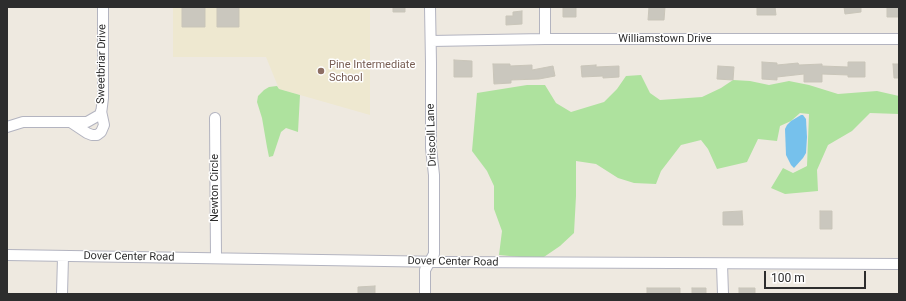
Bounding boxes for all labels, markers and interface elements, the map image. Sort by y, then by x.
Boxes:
street label: Sweetbriar Drive [95,24,109,104]
street label: Williamstown Drive [618,32,712,46]
place label: Pine Intermediate School [329,58,415,84]
marker: Pine Intermediate School [316,66,326,76]
street label: Driscoll Lane [424,103,440,167]
street label: Newton Circle [208,154,222,222]
street label: Dover Center Road [83,250,175,264]
street label: Dover Center Road [407,255,499,269]
scale bar [766,263,868,289]
text: 100 m [771,271,805,285]

